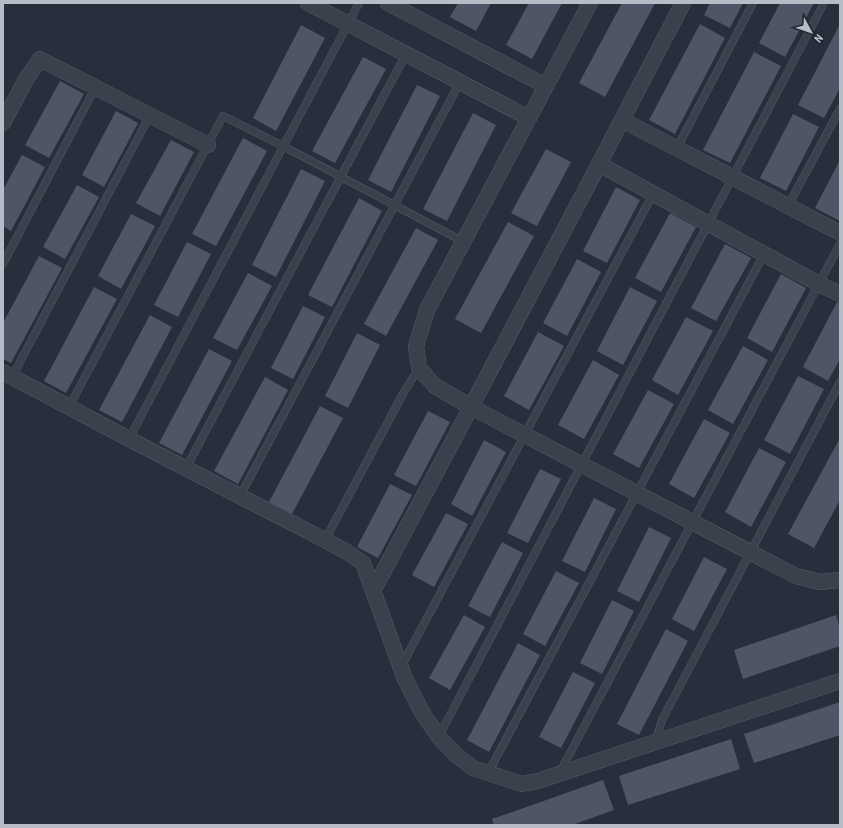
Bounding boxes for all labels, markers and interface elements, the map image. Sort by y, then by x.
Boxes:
north arrow [791,12,831,52]
text: N [811,31,825,45]

